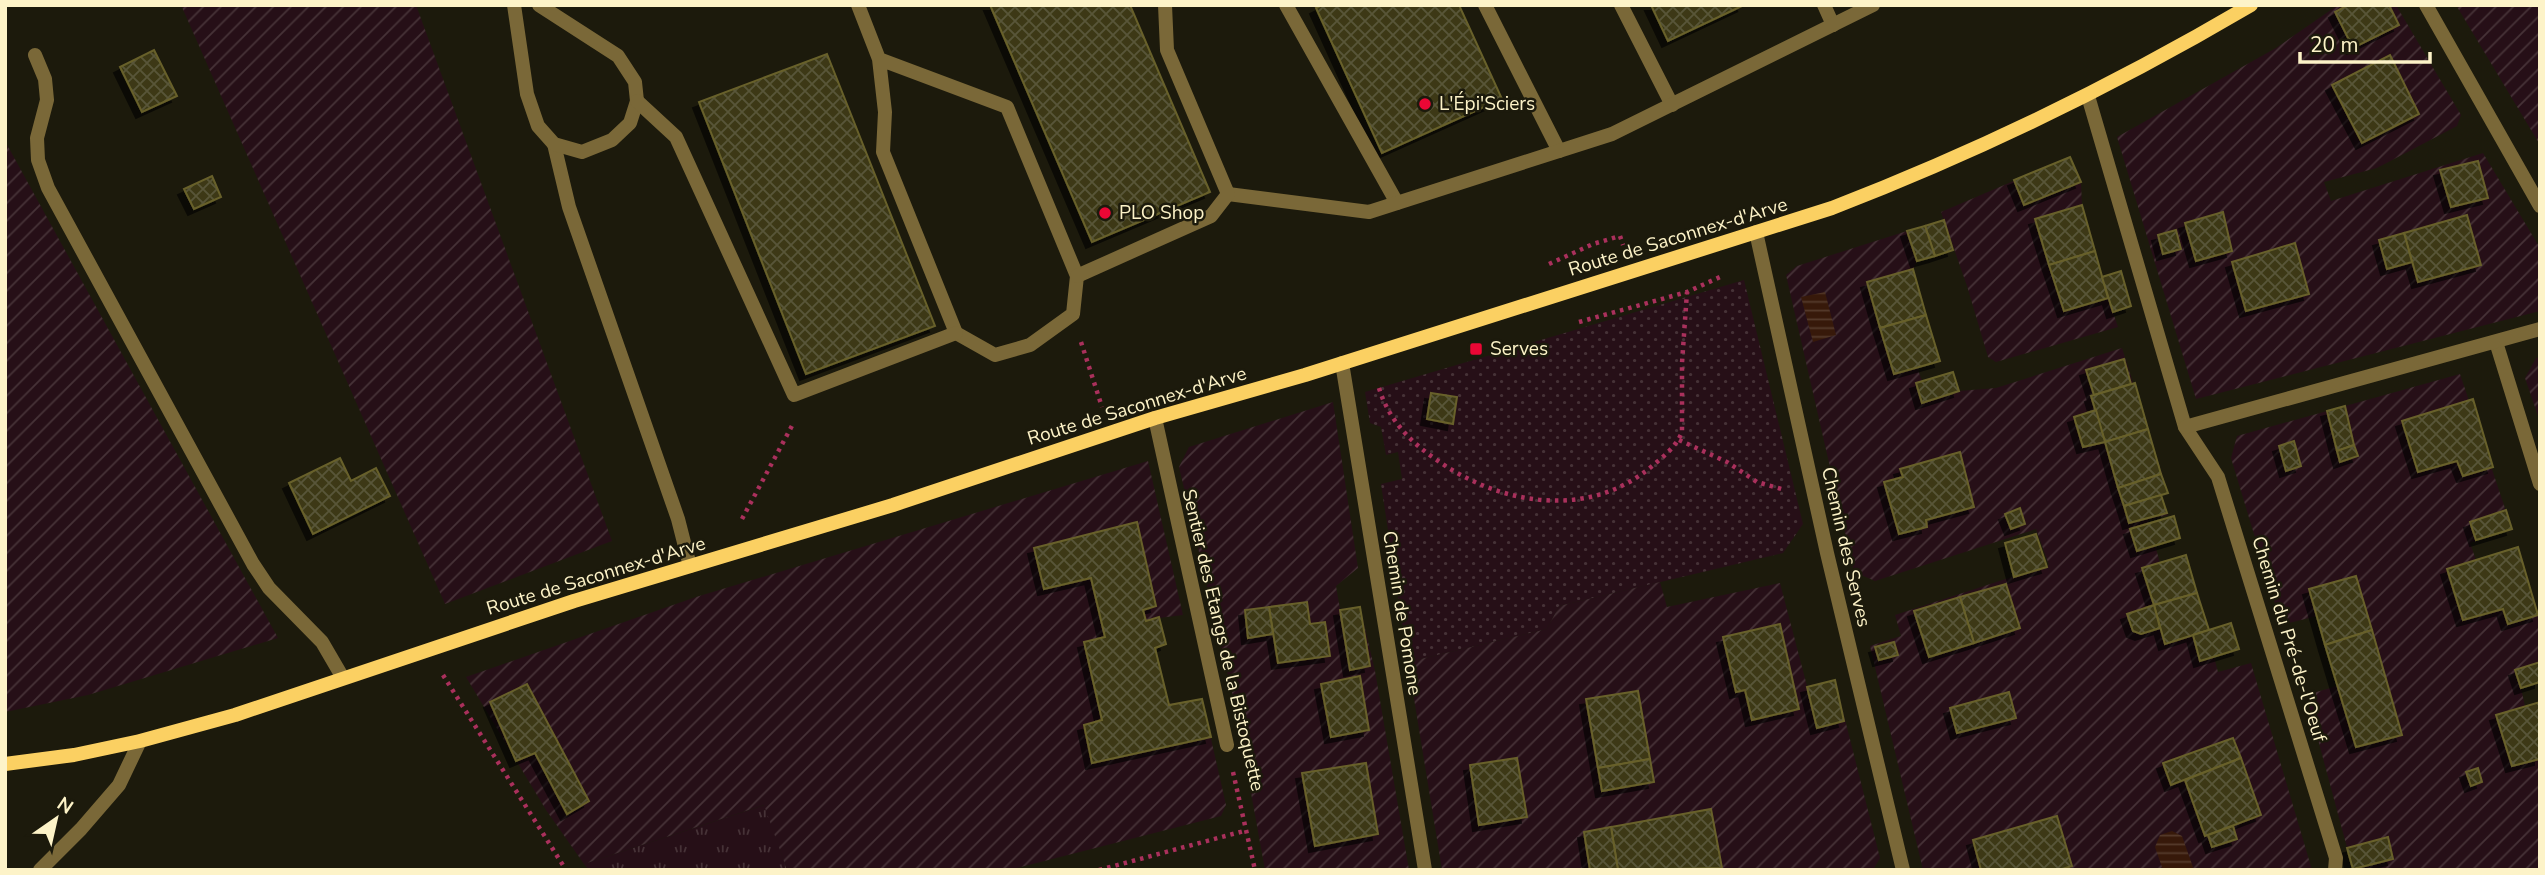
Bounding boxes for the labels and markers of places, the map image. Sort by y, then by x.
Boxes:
place label: L'Épi'Sciers [1439,91,1535,117]
marker: L'Épi'Sciers [1417,96,1433,112]
place label: PLO Shop [1119,200,1204,226]
marker: PLO Shop [1097,205,1113,221]
place label: Serves [1490,336,1548,362]
marker: Serves [1468,341,1484,357]

